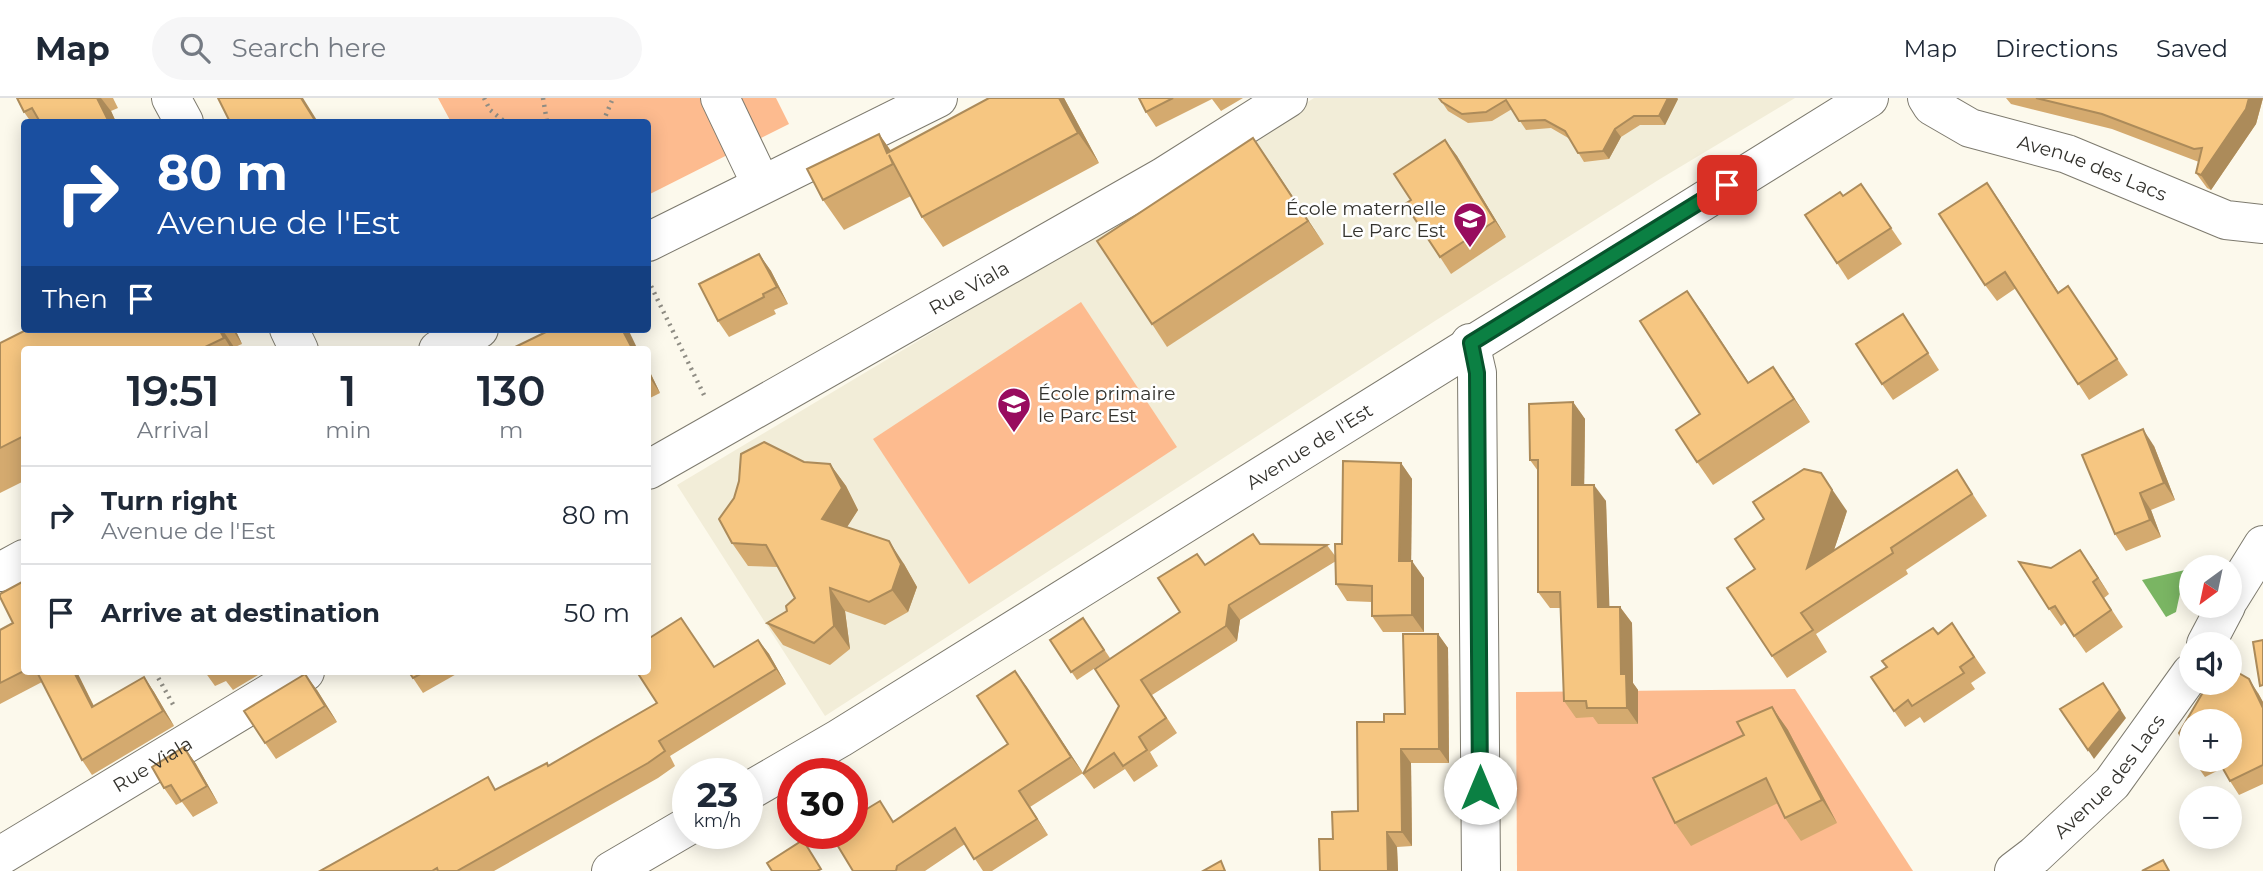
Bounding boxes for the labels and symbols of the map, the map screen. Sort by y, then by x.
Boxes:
street label: Avenue des Lacs [2015,130,2170,206]
pin [1697,155,1757,215]
place label: École maternelle Le Parc Est [1286,197,1446,242]
school or university icon: École maternelle Le Parc Est [1451,200,1489,249]
street label: Rue Viala [925,256,1013,320]
place label: École primaire le Parc Est [1038,382,1175,427]
school or university icon: École primaire le Parc Est [995,385,1033,434]
street label: Avenue de l'Est [1242,399,1377,495]
north arrow [2179,555,2242,618]
street label: Avenue des Lacs [2049,710,2170,843]
street label: Rue Viala [109,732,197,797]
position arrow [1443,751,1517,825]
speed limit sign: 30 [777,758,868,849]

